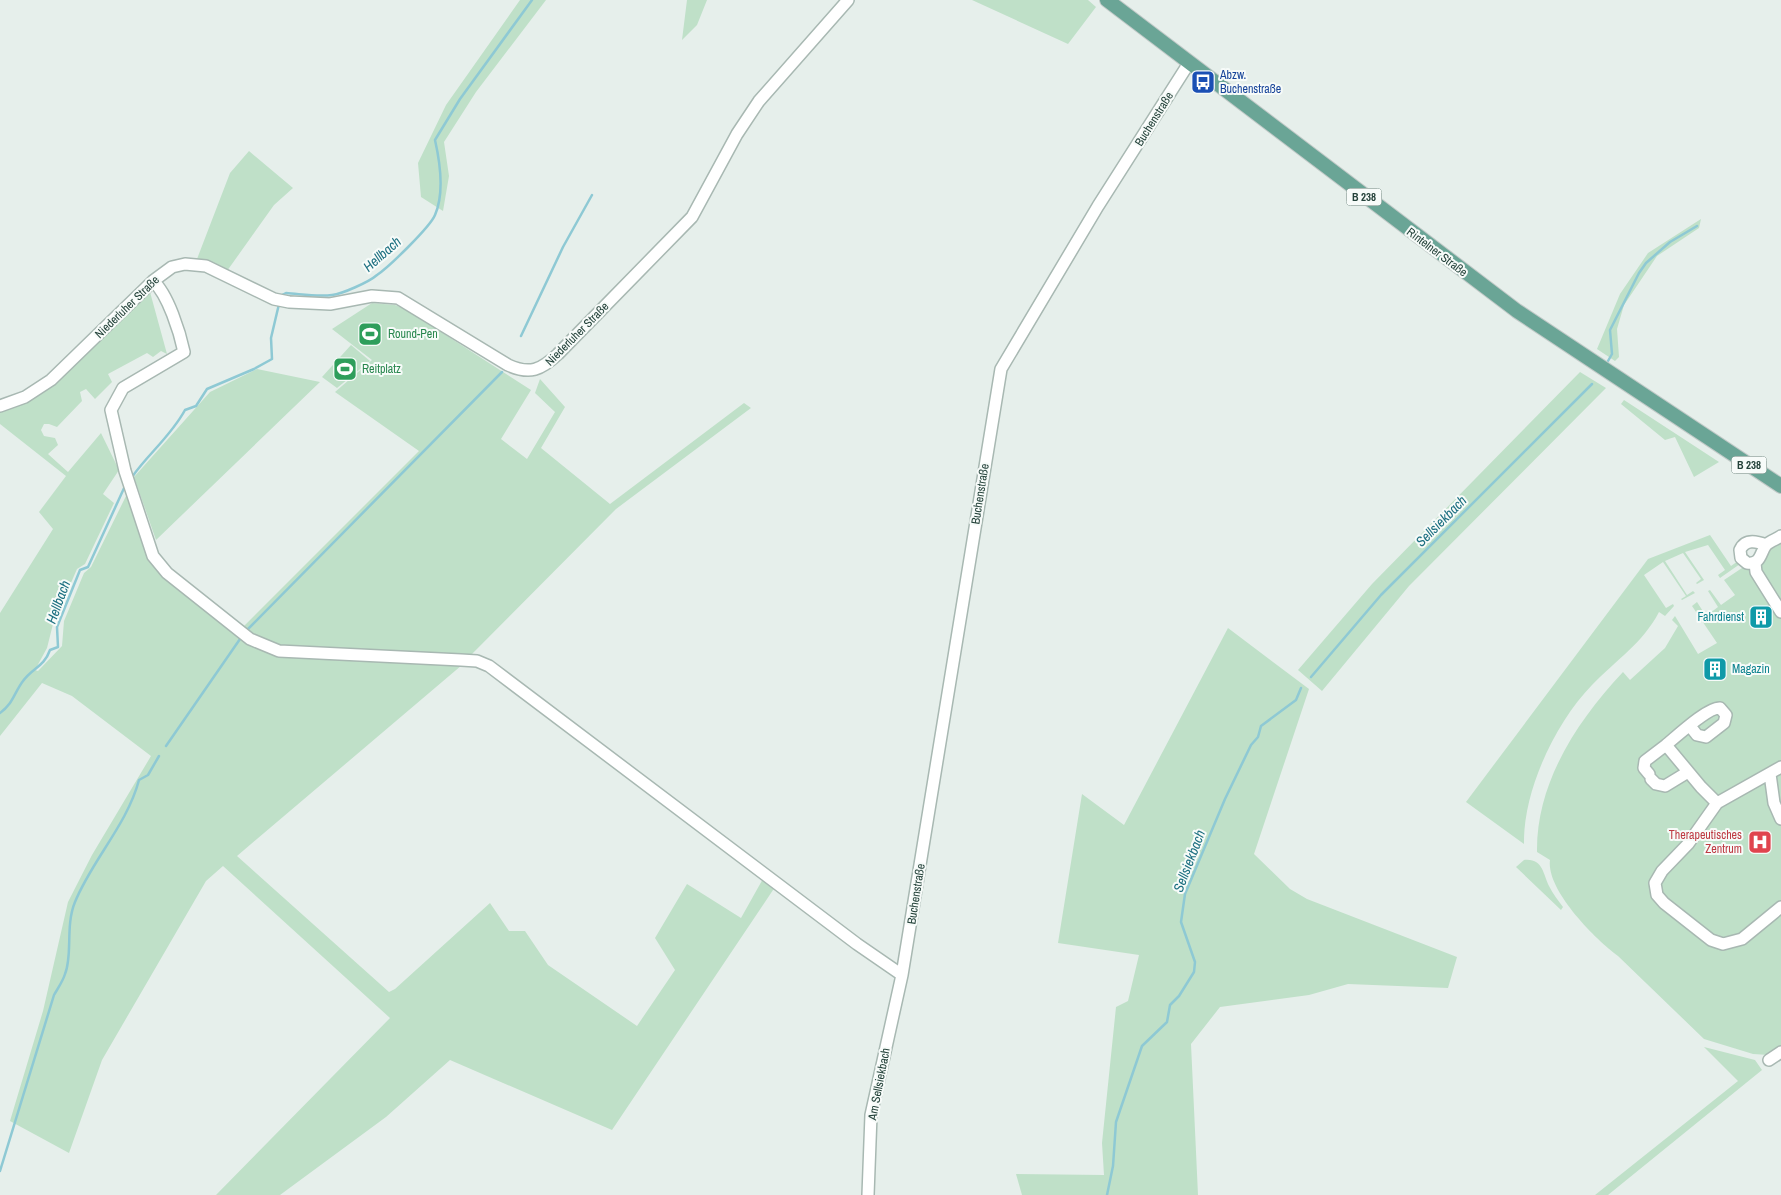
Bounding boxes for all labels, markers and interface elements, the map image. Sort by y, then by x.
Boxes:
place label: Abzw. Buchenstraße [1219,67,1281,97]
bus stop icon: Abzw. Buchenstraße [1190,69,1216,95]
street label: Buchenstraße [1131,89,1177,149]
road number: B 238 [1346,188,1382,206]
street label: Rintelner Straße [1403,224,1471,280]
water label: Hellbach [359,233,405,275]
street label: Niederluher Straße [91,272,163,342]
street label: Niederluher Straße [542,299,612,369]
sports icon: Round-Pen [357,321,383,347]
place label: Round-Pen [388,326,438,342]
sports icon: Reitplatz [332,356,358,382]
place label: Reitplatz [362,361,401,377]
road number: B 238 [1732,456,1766,474]
street label: Buchenstraße [967,462,993,526]
water label: Sellsiekbach [1412,492,1470,550]
water label: Hellbach [42,578,74,626]
building icon: Fahrdienst [1748,604,1774,630]
place label: Fahrdienst [1697,609,1744,625]
building icon: Magazin [1702,656,1728,682]
place label: Magazin [1732,661,1770,677]
water label: Sellsiekbach [1169,827,1209,895]
place label: Therapeutisches Zentrum [1669,827,1742,857]
hospital icon: Therapeutisches Zentrum [1747,829,1773,855]
street label: Buchenstraße [903,862,929,926]
street label: Am Sellsiekbach [864,1046,894,1122]

